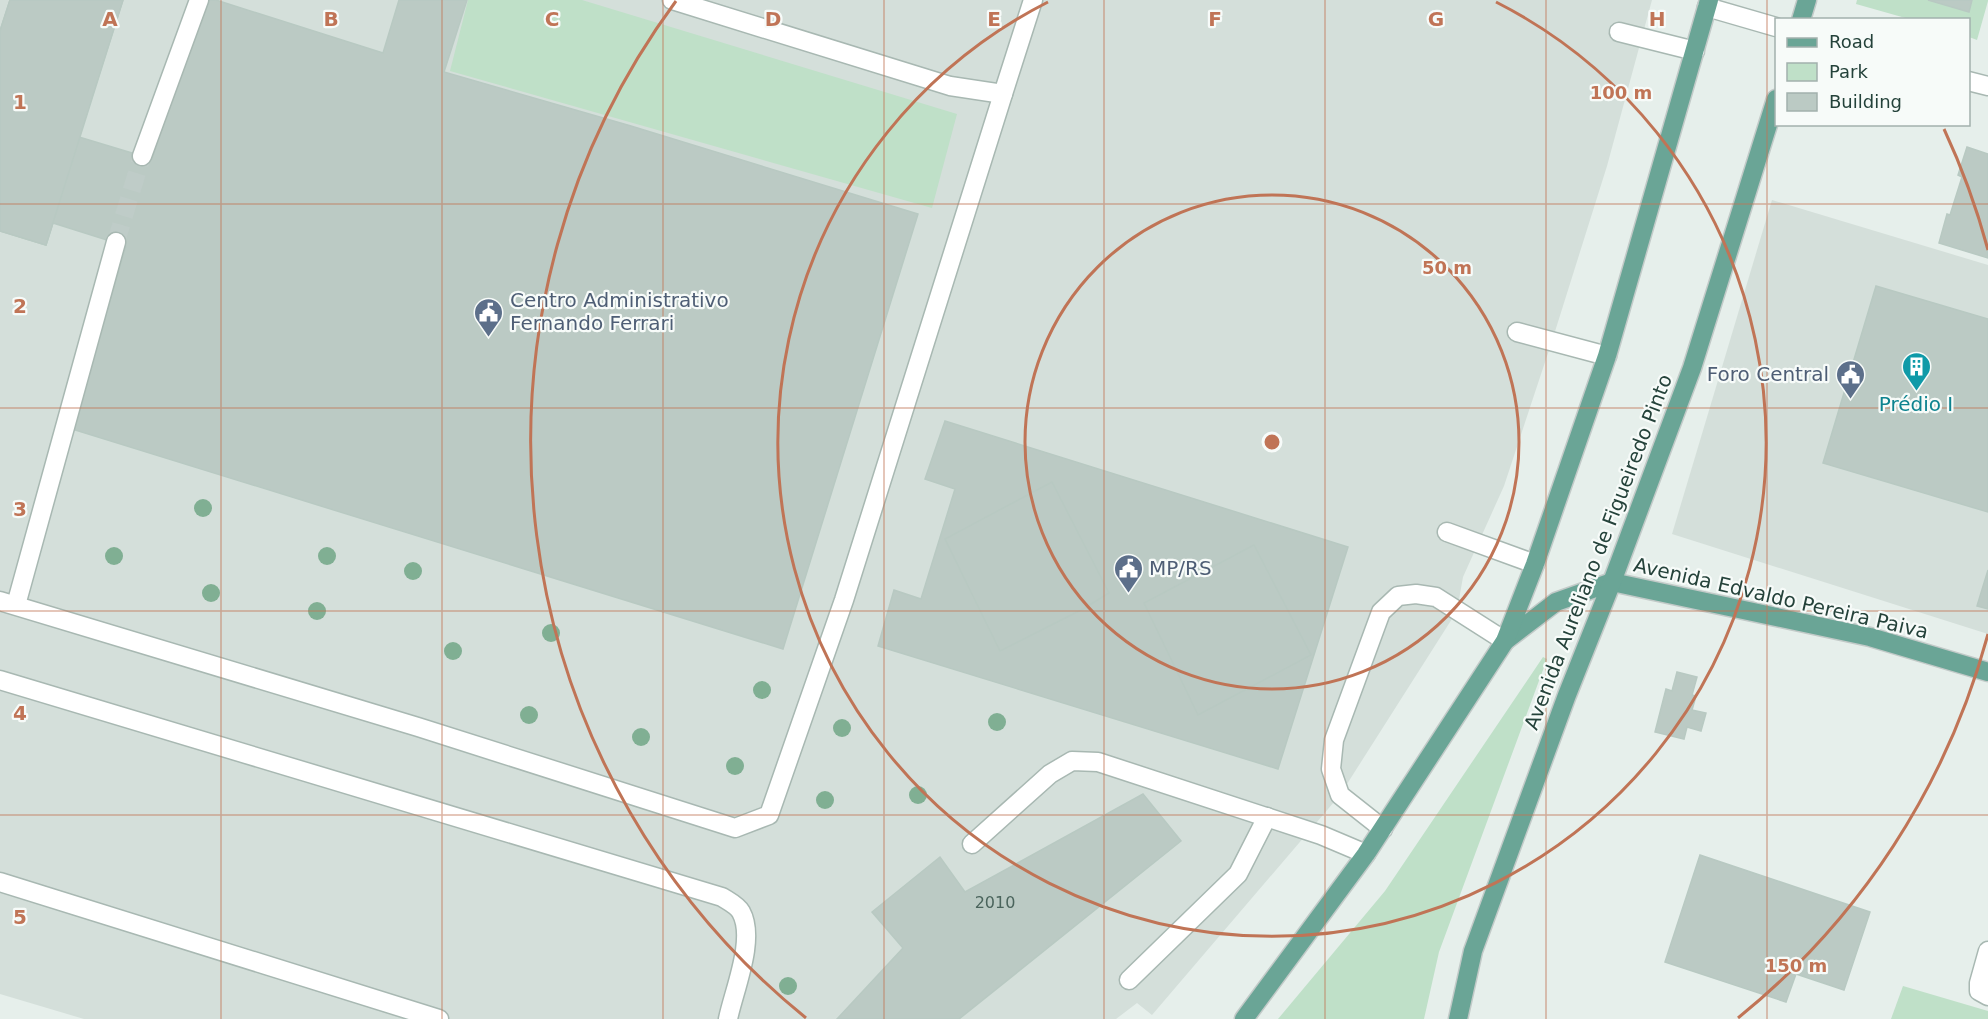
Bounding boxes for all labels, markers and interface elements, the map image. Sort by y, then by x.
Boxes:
text: A [102,7,118,31]
text: B [323,7,339,31]
text: C [545,7,559,31]
text: D [765,7,781,31]
text: E [987,7,1001,31]
text: F [1208,7,1222,31]
text: G [1428,7,1444,31]
text: H [1649,7,1665,31]
legend [1775,18,1970,126]
text: Road [1829,31,1874,52]
text: Park [1829,61,1868,82]
text: 100 m [1590,82,1652,103]
text: 1 [13,90,27,114]
text: Building [1829,91,1902,112]
text: 50 m [1422,257,1472,278]
place label: Centro Administrativo Fernando Ferrari [510,288,729,335]
text: 2 [13,294,27,318]
public building icon: Centro Administrativo Fernando Ferrari [473,296,505,338]
building icon: Prédio I [1900,350,1932,392]
public building icon: Foro Central [1834,358,1866,400]
place label: Foro Central [1707,362,1829,386]
street label: Avenida Aureliano de Figueiredo Pinto [1519,371,1677,733]
place label: Prédio I [1879,392,1953,416]
centre of rings [1262,432,1282,452]
text: 3 [13,497,27,521]
public building icon: MP/RS [1112,552,1144,594]
street label: Avenida Edvaldo Pereira Paiva [1631,552,1931,644]
place label: MP/RS [1149,556,1212,580]
text: 4 [13,701,27,725]
house number: 2010 [975,893,1015,912]
text: 5 [13,905,27,929]
text: 150 m [1765,955,1827,976]

